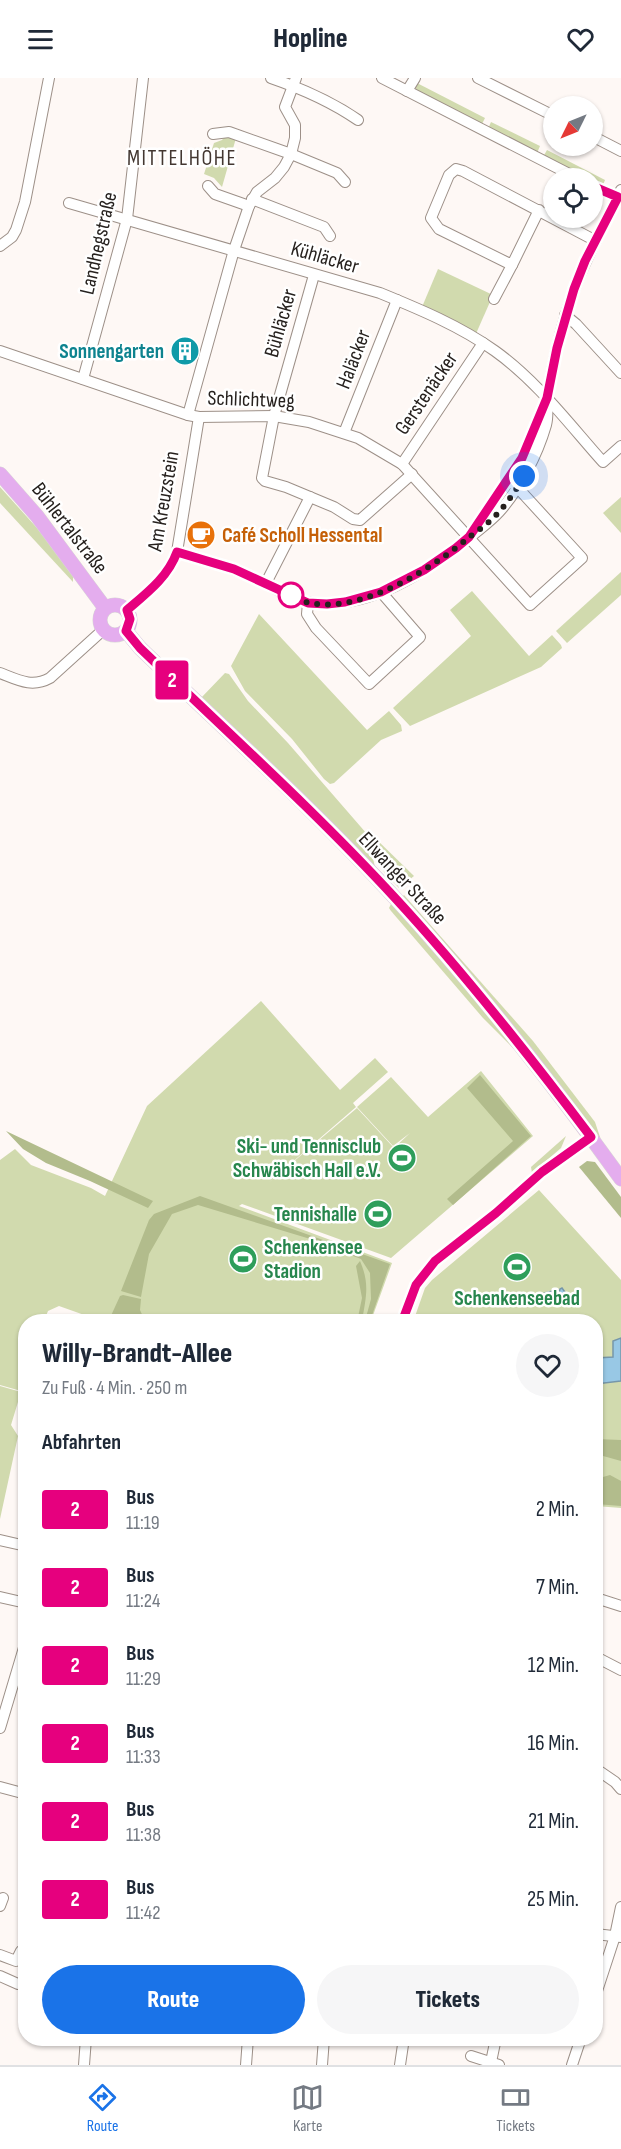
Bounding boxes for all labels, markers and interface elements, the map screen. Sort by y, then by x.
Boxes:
icon: menu [24,23,57,56]
text: Hopline [273,23,348,55]
icon: heart [564,23,597,56]
north arrow [543,96,603,156]
map controls [543,96,603,228]
district label: MITTELHÖHE [127,145,237,172]
button: locate [543,168,603,228]
street label: Landhegstraße [75,189,122,297]
street label: Kühläcker [288,236,362,279]
street label: Bühläcker [259,286,302,360]
street label: Haläcker [331,326,376,392]
building icon: Sonnengarten [169,335,201,367]
place label: Sonnengarten [59,339,164,364]
street label: Gerstenäcker [390,347,463,439]
street label: Schlichtweg [207,385,295,414]
street label: Am Kreuzstein [142,449,185,554]
your location [509,461,539,491]
street label: Bühlertalstraße [26,478,113,579]
cafe icon: Café Scholl Hessental [185,519,217,551]
place label: Café Scholl Hessental [222,523,383,548]
unlabelled marker [278,582,304,608]
line badge: 2 [152,660,192,700]
text: 2 [167,668,177,693]
street label: Ellwanger Straße [353,827,452,930]
place label: Ski- und Tennisclub Schwäbisch Hall e.V. [233,1134,381,1183]
sports icon: Ski- und Tennisclub Schwäbisch Hall e.V. [386,1142,418,1174]
sports icon: Tennishalle [362,1198,394,1230]
place label: Tennishalle [274,1202,357,1227]
place label: Schenkensee Stadion [264,1235,363,1284]
sports icon: Schenkensee Stadion [227,1243,259,1275]
sports icon: Schenkenseebad [501,1251,533,1283]
place label: Schenkenseebad [454,1286,580,1311]
button: heart [516,1334,579,1397]
text: Willy-Brandt-Allee [42,1337,232,1370]
text: Zu Fuß · 4 Min. · 250 m [42,1376,187,1400]
text: Abfahrten [42,1429,121,1456]
text: Bus [126,1484,155,1511]
text: 2 Min. [536,1496,579,1523]
text: 2 [70,1497,80,1522]
text: 11:19 [126,1511,160,1535]
text: Bus [126,1562,155,1589]
text: 7 Min. [536,1574,579,1601]
text: 2 [70,1575,80,1600]
text: 11:24 [126,1589,160,1613]
text: Bus [126,1640,155,1667]
text: 12 Min. [528,1652,579,1679]
text: 2 [70,1653,80,1678]
text: 11:29 [126,1667,161,1691]
text: Bus [126,1718,155,1745]
text: 16 Min. [527,1730,579,1757]
text: 2 [70,1731,80,1756]
text: 11:33 [126,1745,161,1769]
text: Bus [126,1796,155,1823]
text: 21 Min. [528,1808,579,1835]
text: 2 [70,1809,80,1834]
text: 11:38 [126,1823,161,1847]
text: Bus [126,1874,155,1901]
text: 25 Min. [527,1886,579,1913]
text: 2 [70,1887,80,1912]
text: 11:42 [126,1901,160,1925]
button: Route [42,1965,305,2034]
button: Tickets [317,1965,579,2034]
tab: Route [86,2081,119,2136]
tab: Karte [291,2081,324,2136]
tab: Tickets [496,2081,535,2136]

